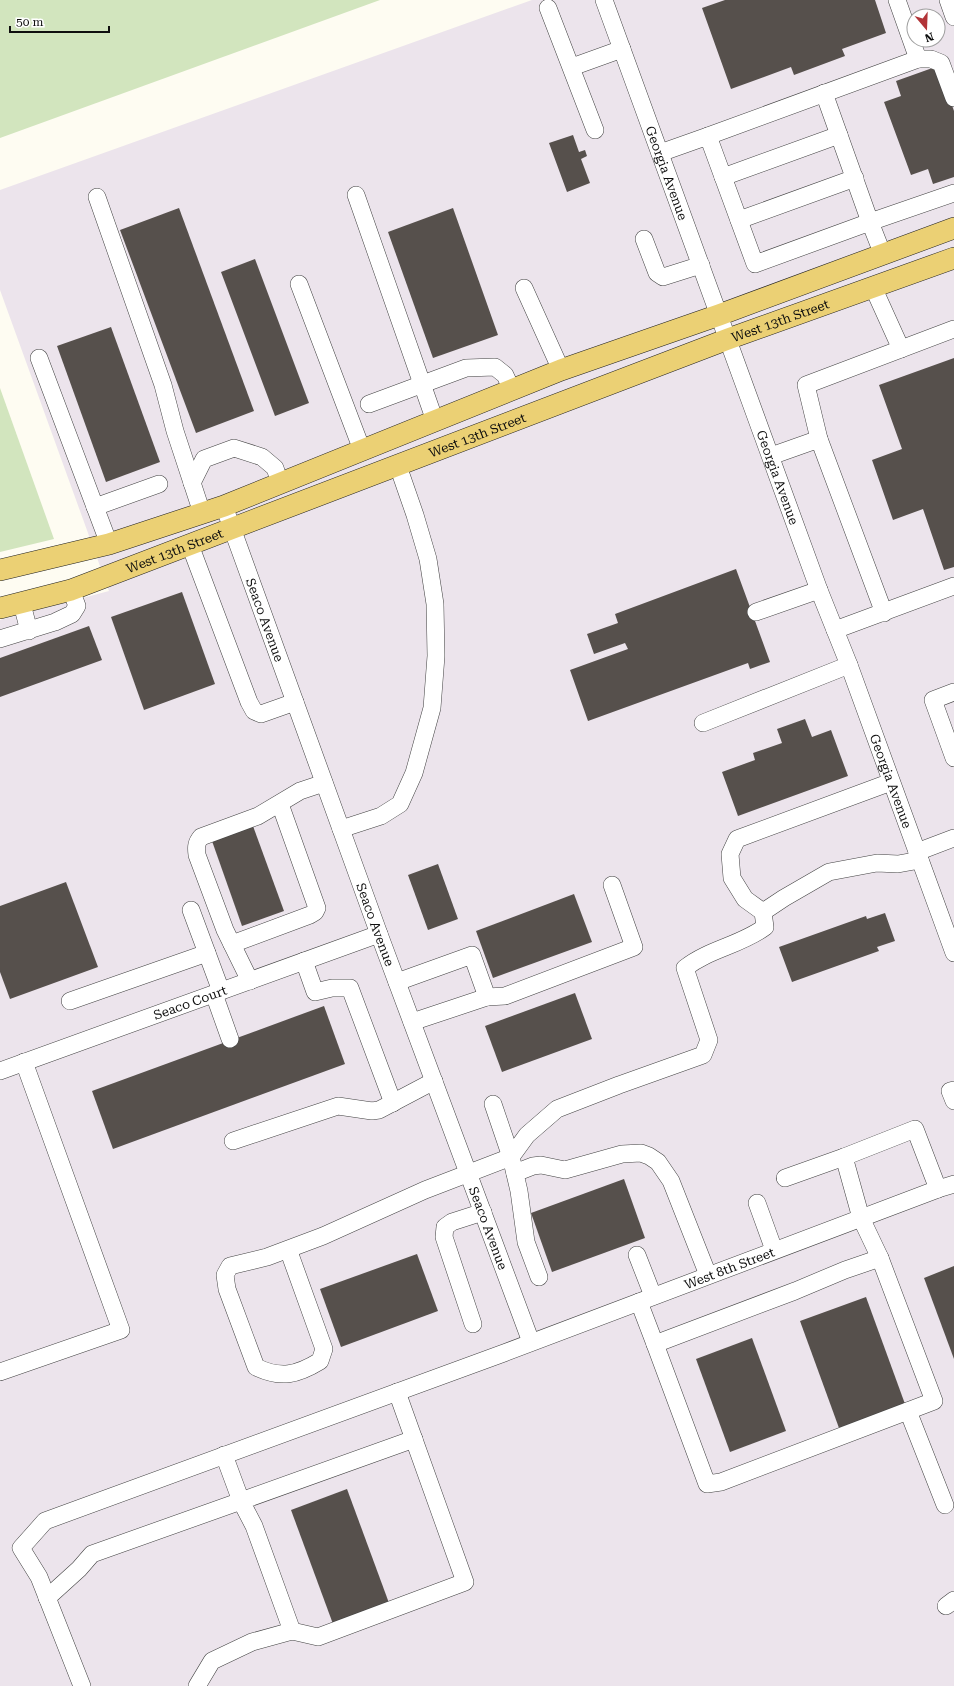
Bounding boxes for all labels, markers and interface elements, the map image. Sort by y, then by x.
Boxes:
scale bar [10,8,109,34]
north arrow [906,8,946,48]
text: 50 m [16,15,43,29]
text: N [922,29,935,45]
street label: Georgia Avenue [642,124,691,222]
street label: West 13th Street [730,296,831,345]
street label: West 13th Street [427,410,528,461]
street label: Georgia Avenue [753,428,802,527]
street label: West 13th Street [124,526,225,576]
street label: Seaco Avenue [243,576,287,664]
street label: Georgia Avenue [867,732,915,830]
street label: Seaco Avenue [353,881,397,968]
street label: Seaco Court [151,983,229,1023]
street label: Seaco Avenue [466,1185,510,1272]
street label: West 8th Street [682,1244,777,1292]

